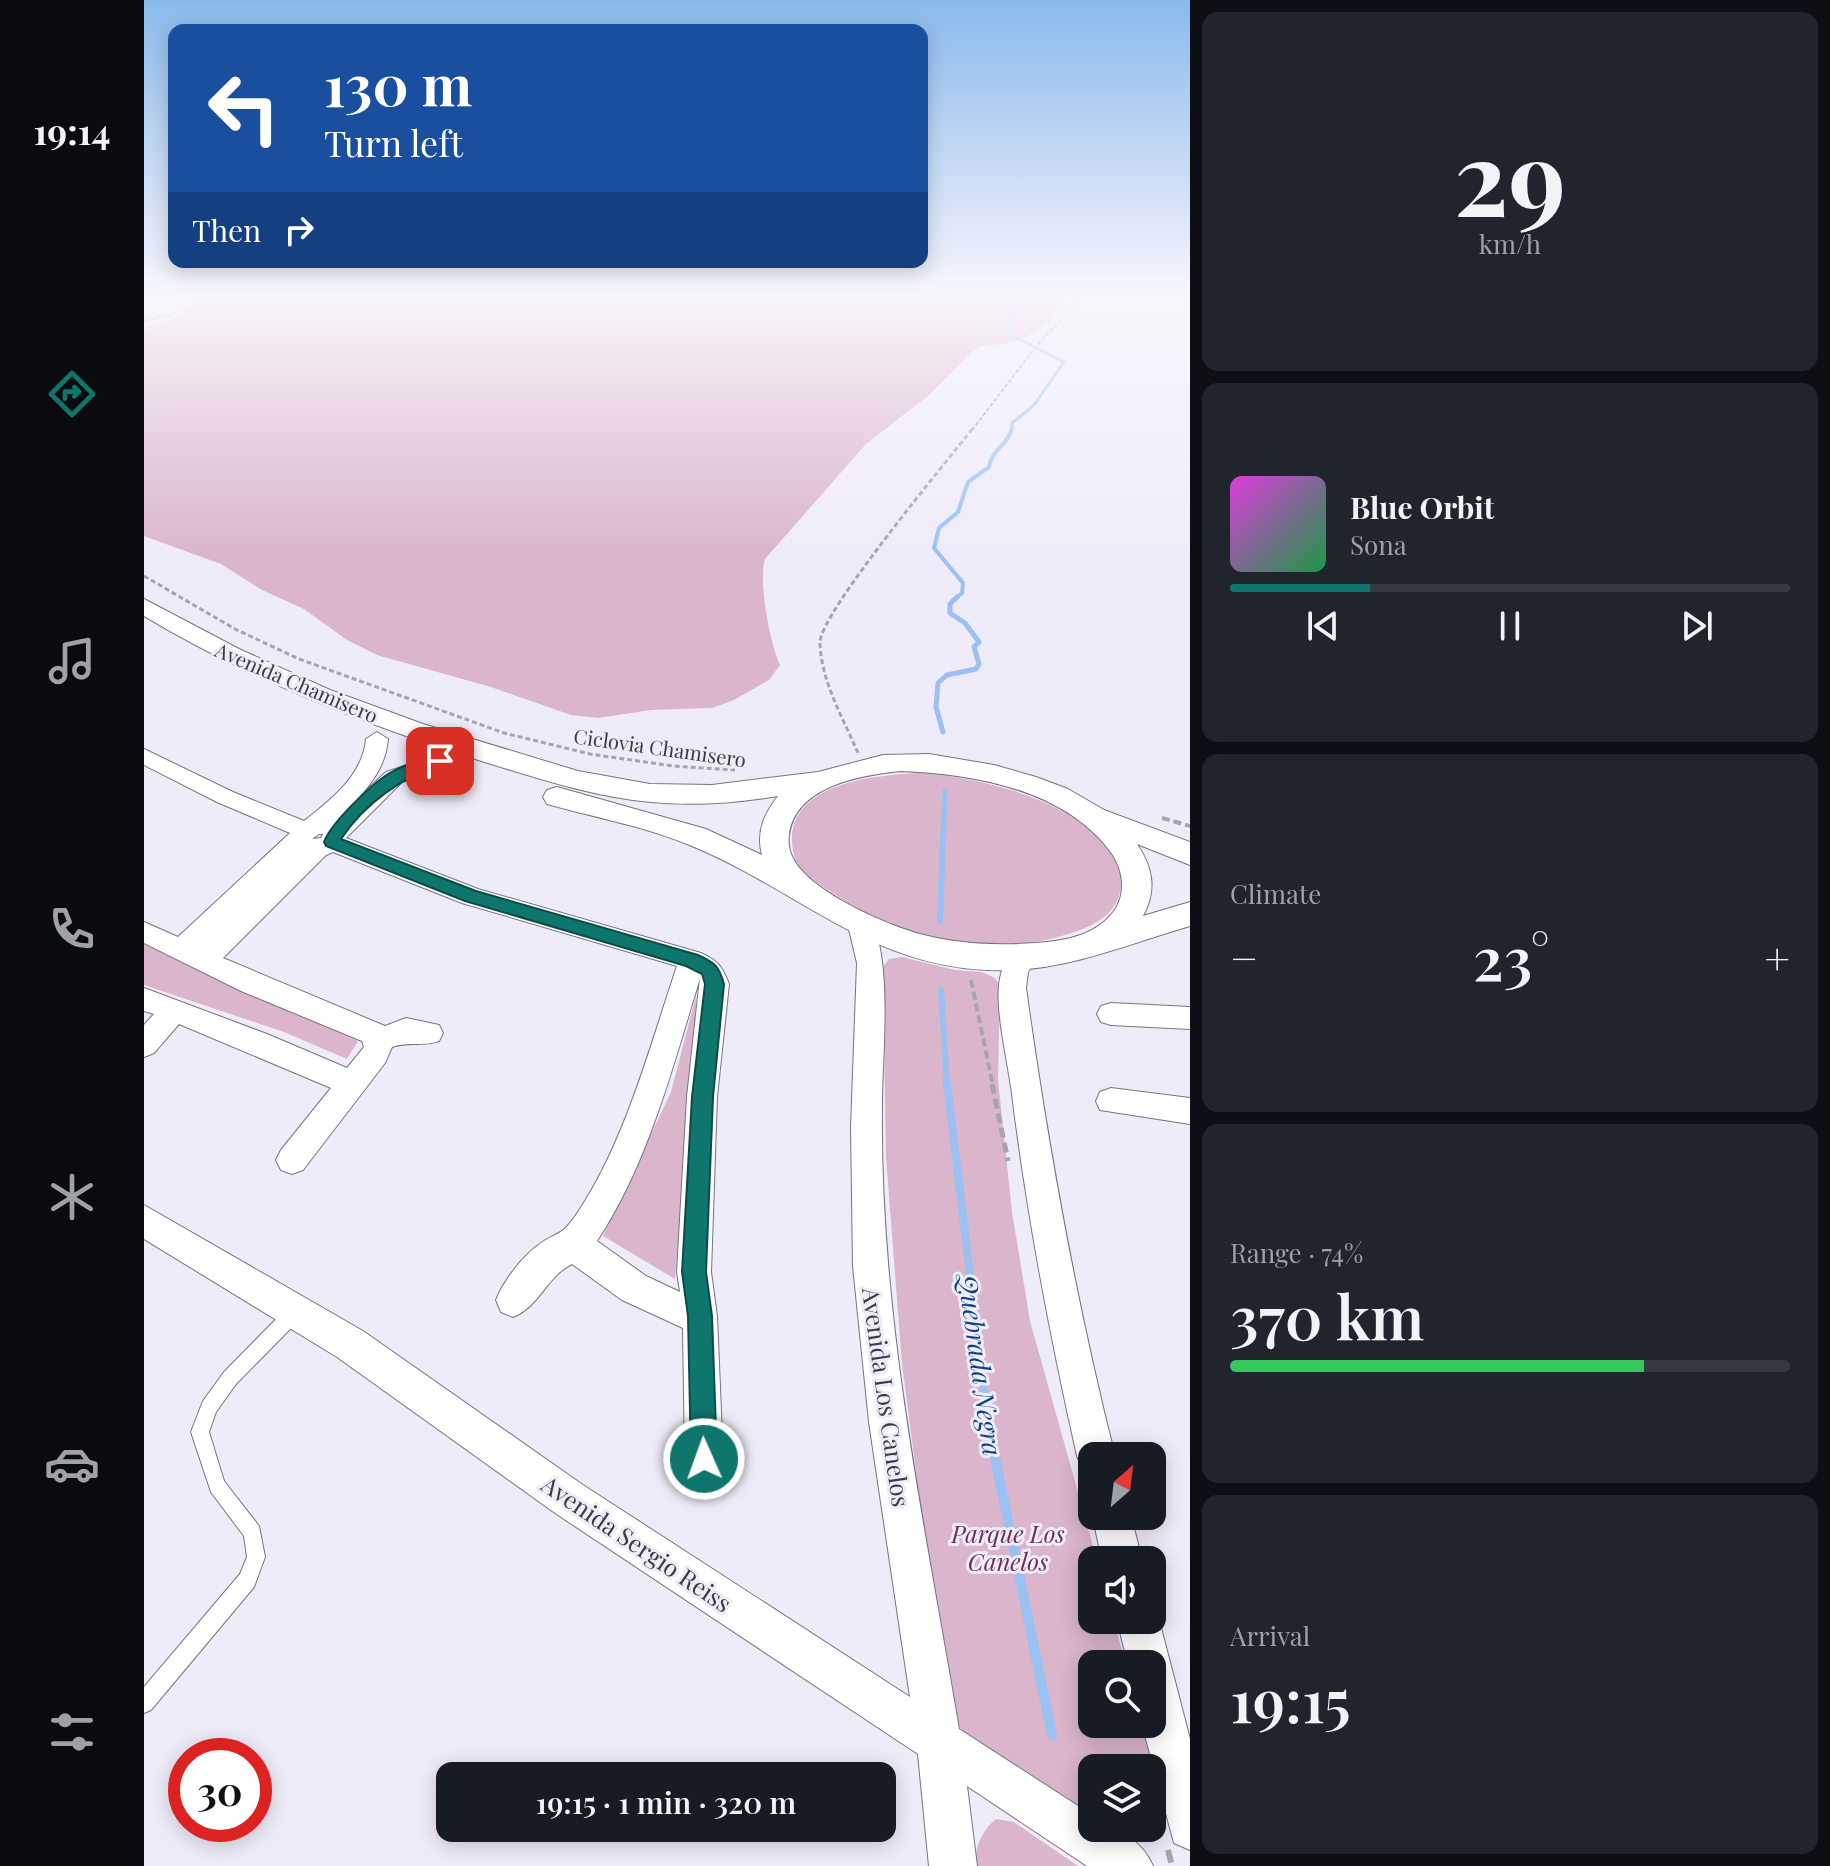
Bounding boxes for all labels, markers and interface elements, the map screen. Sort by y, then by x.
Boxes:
text: 130 m [324,46,472,121]
icon: left [192,56,296,160]
text: 29 [1454,104,1566,243]
text: 19:14 [34,106,110,154]
text: Turn left [324,118,463,166]
icon: right [277,208,321,252]
text: Then [192,210,261,250]
text: km/h [1479,226,1541,261]
icon: directions [44,366,100,422]
text: Blue Orbit [1350,487,1494,527]
text: Sona [1350,527,1407,562]
icon: previous [1301,604,1345,648]
icon: pause [1488,604,1532,648]
icon: next [1675,604,1719,648]
icon: music [44,633,100,689]
street label: Avenida Chamisero [211,635,382,728]
street label: Ciclovia Chamisero [572,722,748,772]
pin [406,727,474,795]
icon: arrive [418,739,462,783]
text: Climate [1230,876,1321,911]
icon: phone [44,901,100,957]
text: 23° [1473,916,1550,996]
text: − [1230,927,1258,986]
text: + [1764,927,1790,986]
icon: climate [44,1169,100,1225]
text: Range · 74% [1230,1235,1363,1270]
water label: Quebrada Negra [951,1270,1011,1458]
text: 370 km [1230,1275,1424,1355]
street label: Avenida Los Canelos [856,1284,918,1509]
position arrow [662,1417,746,1501]
icon: car [44,1436,100,1492]
north arrow [1078,1442,1166,1530]
map controls [1078,1442,1166,1842]
street label: Avenida Sergio Reiss [535,1467,738,1618]
park label: Parque Los Canelos [950,1517,1065,1577]
button: sound [1078,1546,1166,1634]
text: Arrival [1230,1618,1310,1653]
button: search [1078,1650,1166,1738]
text: 19:15 [1230,1658,1351,1738]
icon: filters [44,1704,100,1760]
speed limit sign: 30 [168,1738,272,1842]
button: layers [1078,1754,1166,1842]
text: 19:15 · 1 min · 320 m [536,1782,796,1822]

